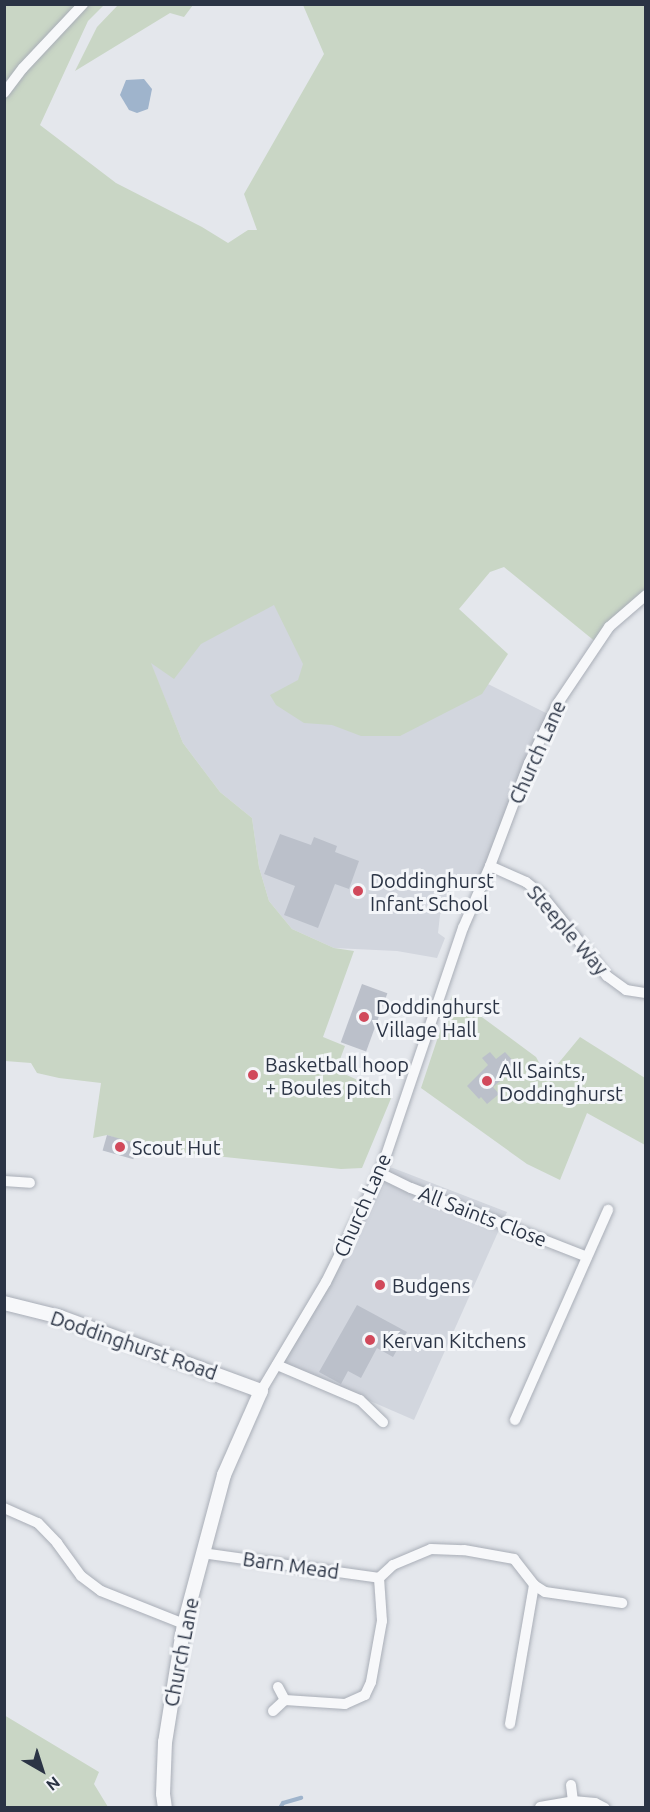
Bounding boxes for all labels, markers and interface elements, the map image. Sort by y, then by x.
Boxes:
street label: Church Lane [503,696,571,808]
place label: Doddinghurst Infant School [370,868,494,915]
street label: Steeple Way [523,880,613,980]
marker: Doddinghurst Infant School [351,884,365,898]
place label: Doddinghurst Village Hall [376,994,500,1041]
marker: Doddinghurst Village Hall [357,1010,371,1024]
place label: Basketball hoop + Boules pitch [265,1052,409,1099]
place label: All Saints, Doddinghurst [499,1058,623,1105]
marker: Basketball hoop + Boules pitch [246,1068,260,1082]
marker: All Saints, Doddinghurst [480,1074,494,1088]
place label: Scout Hut [132,1135,220,1159]
marker: Scout Hut [113,1140,127,1154]
street label: Church Lane [328,1149,396,1261]
street label: All Saints Close [416,1181,550,1251]
place label: Budgens [392,1273,470,1297]
marker: Budgens [373,1278,387,1292]
street label: Doddinghurst Road [48,1305,220,1385]
place label: Kervan Kitchens [382,1328,526,1352]
marker: Kervan Kitchens [363,1333,377,1347]
street label: Barn Mead [241,1546,341,1584]
street label: Church Lane [159,1595,203,1709]
north arrow [12,1740,72,1800]
text: N [43,1773,64,1795]

